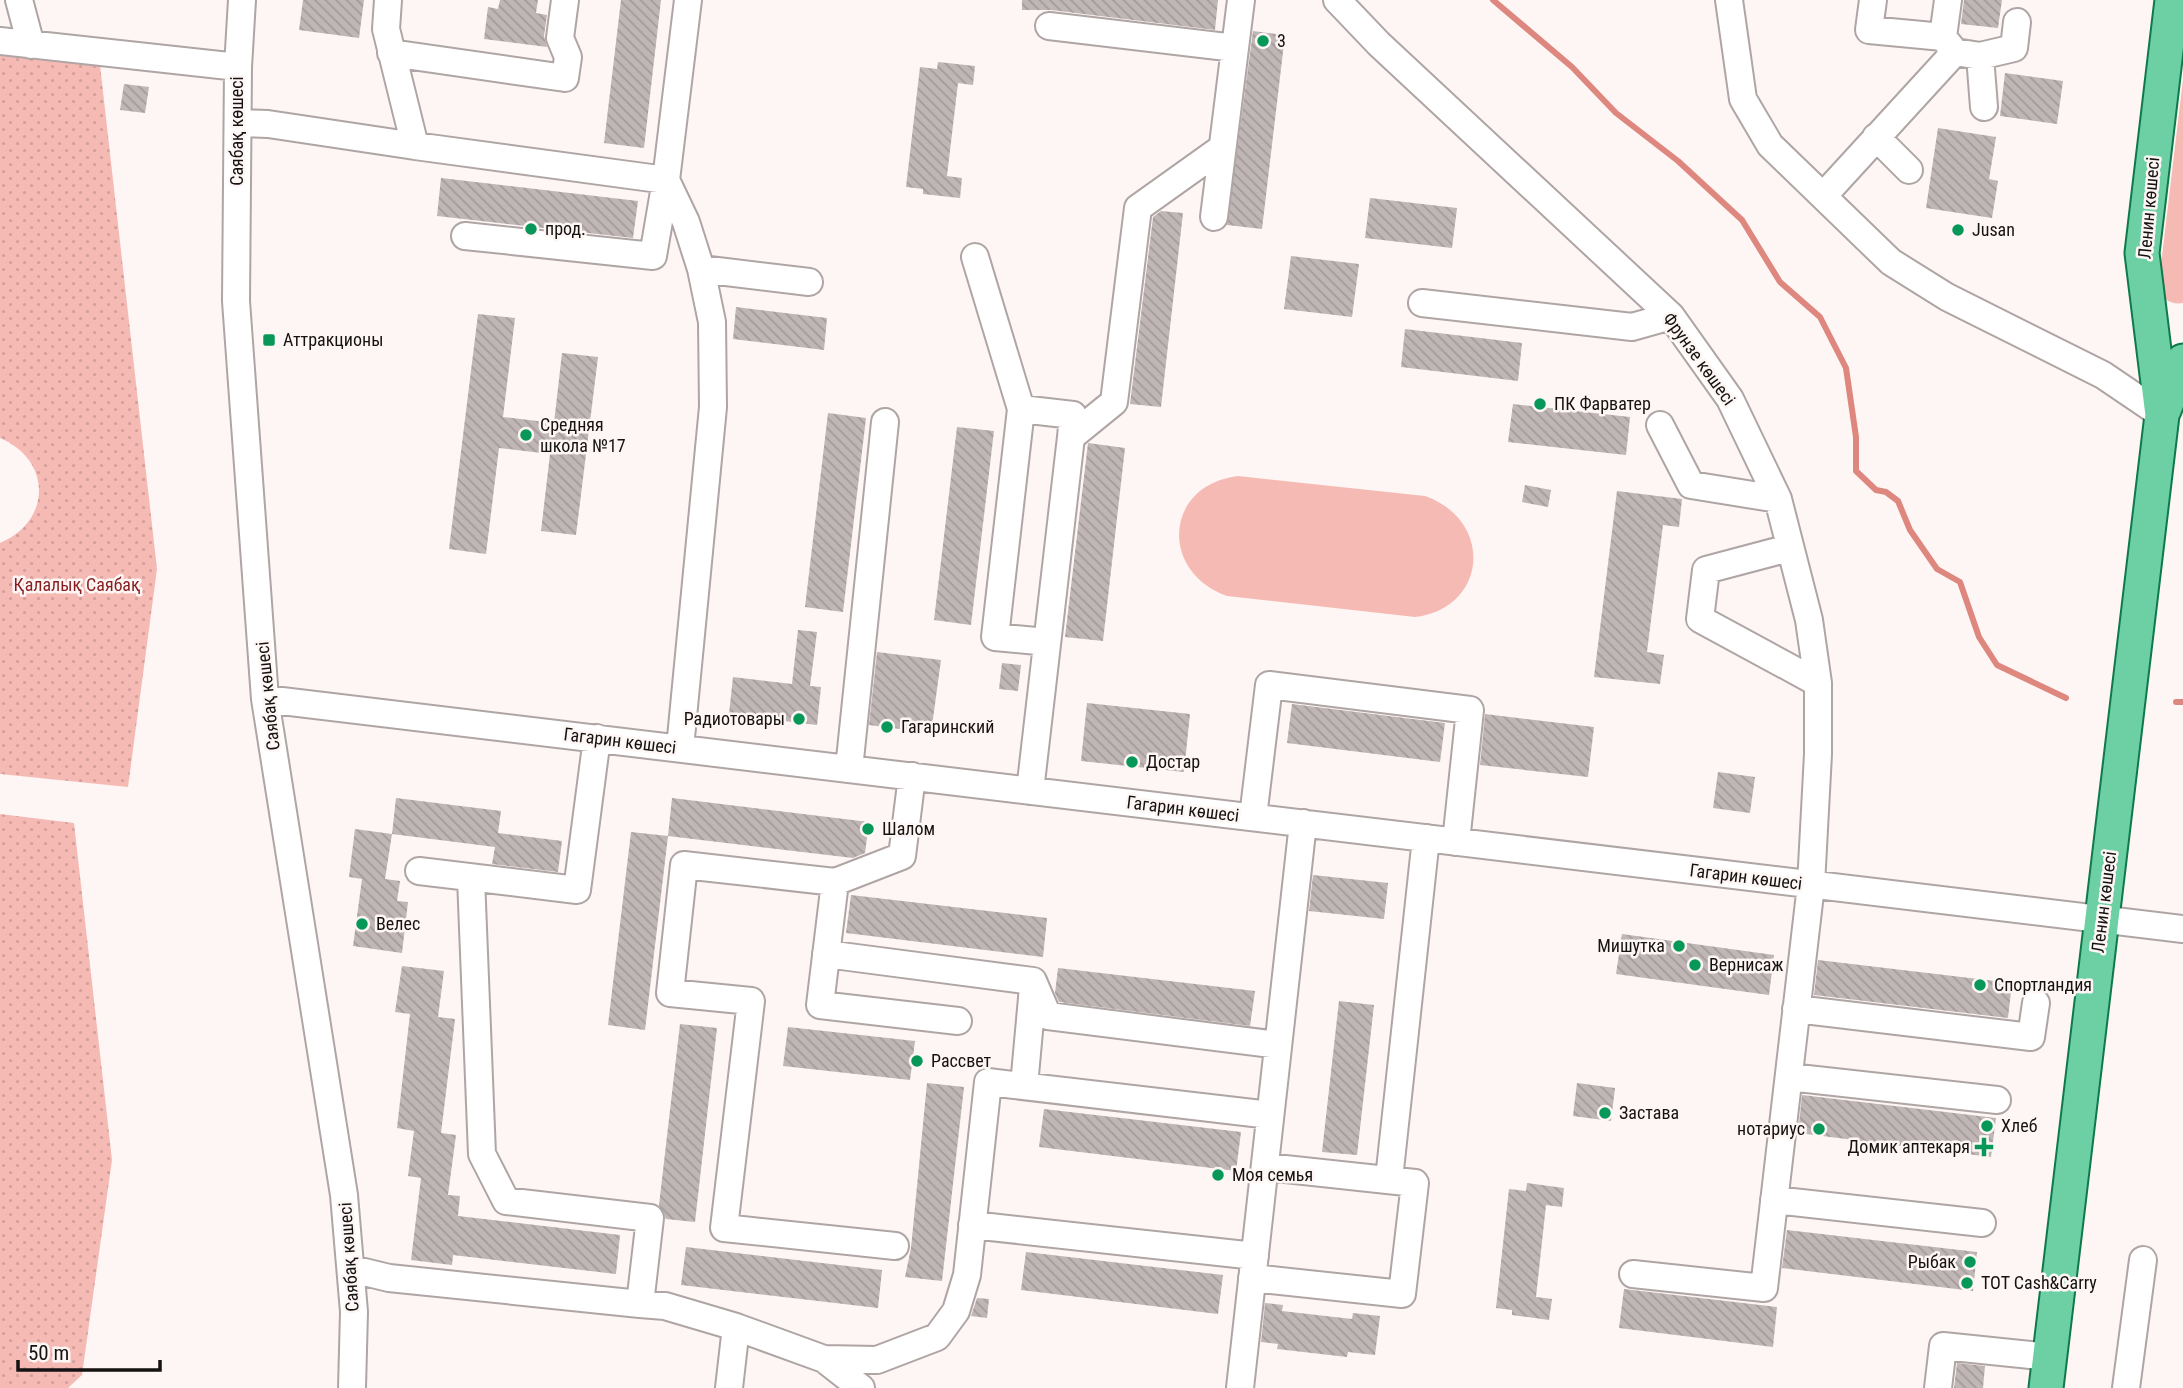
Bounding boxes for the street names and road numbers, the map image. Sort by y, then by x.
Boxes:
street label: Саябақ көшесі [226,76,247,186]
street label: Ленин көшесі [2134,156,2163,260]
street label: Фрунзе көшесі [1659,308,1740,409]
street label: Саябақ көшесі [251,641,284,752]
street label: Гагарин көшесі [563,723,678,758]
street label: Гагарин көшесі [1126,791,1241,826]
street label: Ленин көшесі [2087,850,2120,954]
street label: Гагарин көшесі [1689,859,1804,894]
street label: Саябақ көшесі [334,1202,363,1312]

